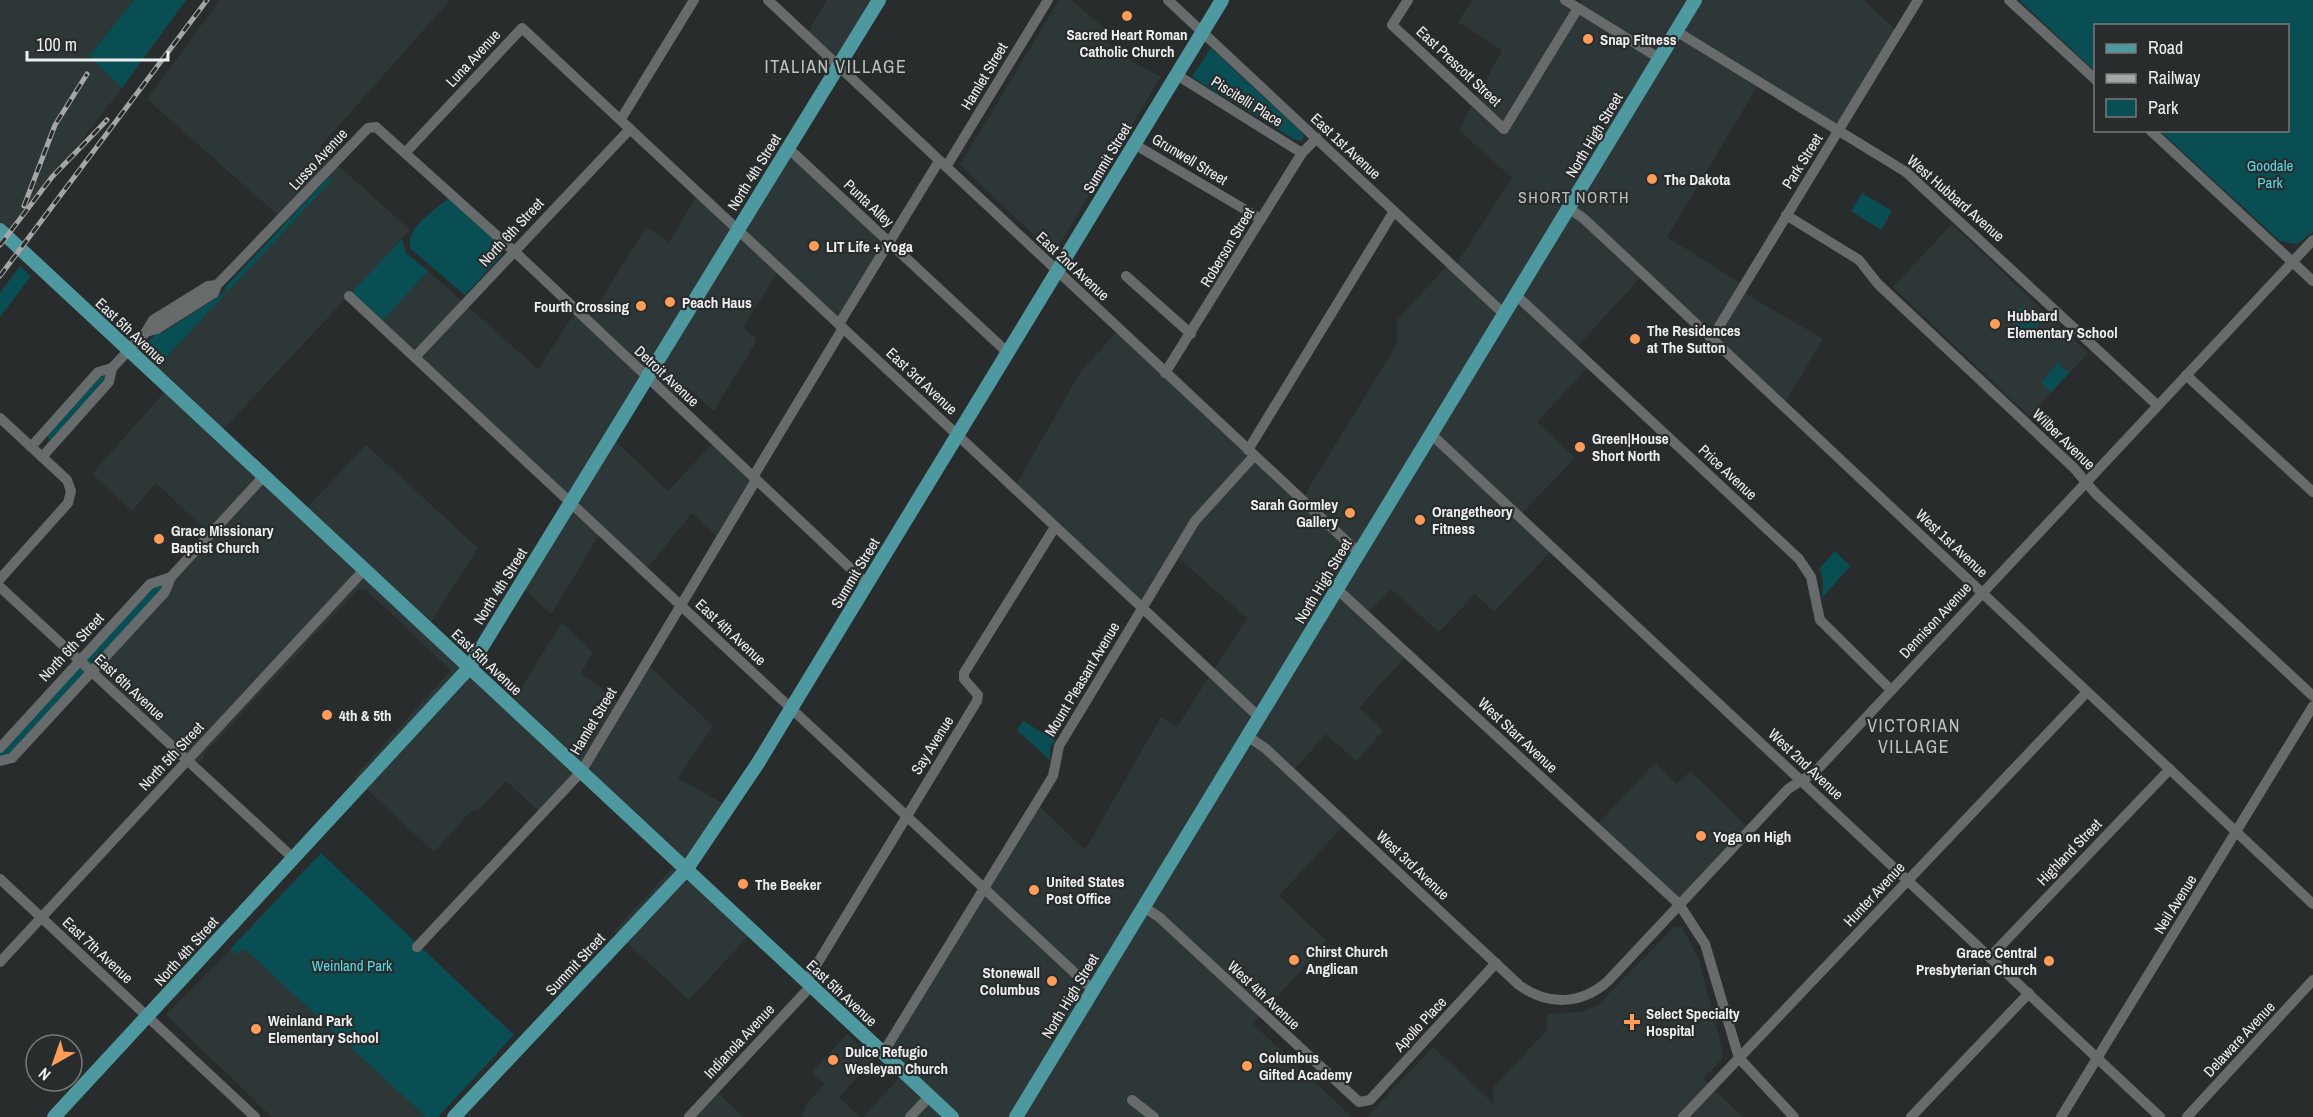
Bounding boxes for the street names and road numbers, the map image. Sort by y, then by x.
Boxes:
street label: East Prescott Street [1412,21,1507,111]
street label: Luna Avenue [441,25,505,91]
street label: Hamlet Street [956,38,1013,114]
street label: Piscitelli Place [1207,71,1287,131]
street label: North High Street [1560,88,1628,181]
street label: East 1st Avenue [1306,108,1386,184]
street label: Summit Street [1078,118,1137,197]
street label: Lusso Avenue [284,124,352,194]
street label: Grunwell Street [1148,128,1232,190]
street label: North 4th Street [722,129,786,214]
street label: Park Street [1777,129,1828,193]
street label: West Hubbard Avenue [1903,150,2009,246]
street label: Punta Alley [839,174,899,232]
street label: North 6th Street [474,193,549,271]
street label: Roberson Street [1195,203,1259,291]
street label: East 2nd Avenue [1032,227,1114,305]
street label: East 5th Avenue [91,293,171,369]
street label: Detroit Avenue [630,341,704,411]
street label: East 3rd Avenue [882,343,962,419]
street label: Wilber Avenue [2028,404,2100,474]
street label: Price Avenue [1694,439,1762,505]
street label: West 1st Avenue [1911,504,1993,582]
street label: Summit Street [826,533,885,612]
street label: North High Street [1289,534,1357,627]
street label: North 4th Street [468,543,532,628]
street label: Dennison Avenue [1894,577,1976,663]
street label: East 4th Avenue [691,594,771,670]
street label: North 6th Street [34,608,109,686]
street label: Mount Pleasant Avenue [1040,618,1124,740]
street label: East 5th Avenue [447,624,527,700]
street label: East 6th Avenue [90,649,170,725]
street label: Hamlet Street [565,683,622,759]
street label: West Starr Avenue [1473,692,1563,778]
street label: Say Avenue [906,712,958,778]
street label: North 5th Street [134,717,209,795]
street label: West 2nd Avenue [1764,724,1848,805]
street label: Highland Street [2032,814,2107,890]
street label: West 3rd Avenue [1372,826,1454,905]
street label: Hunter Avenue [1839,857,1909,931]
street label: Neil Avenue [2149,870,2202,938]
street label: North 4th Street [149,911,223,990]
street label: East 7th Avenue [58,912,138,988]
street label: Summit Street [541,928,610,1000]
street label: North High Street [1036,949,1104,1042]
street label: East 5th Avenue [802,955,882,1031]
street label: West 4th Avenue [1223,956,1305,1034]
street label: Apollo Place [1388,992,1451,1057]
street label: Delaware Avenue [2199,997,2280,1081]
street label: Indianola Avenue [699,999,779,1083]

